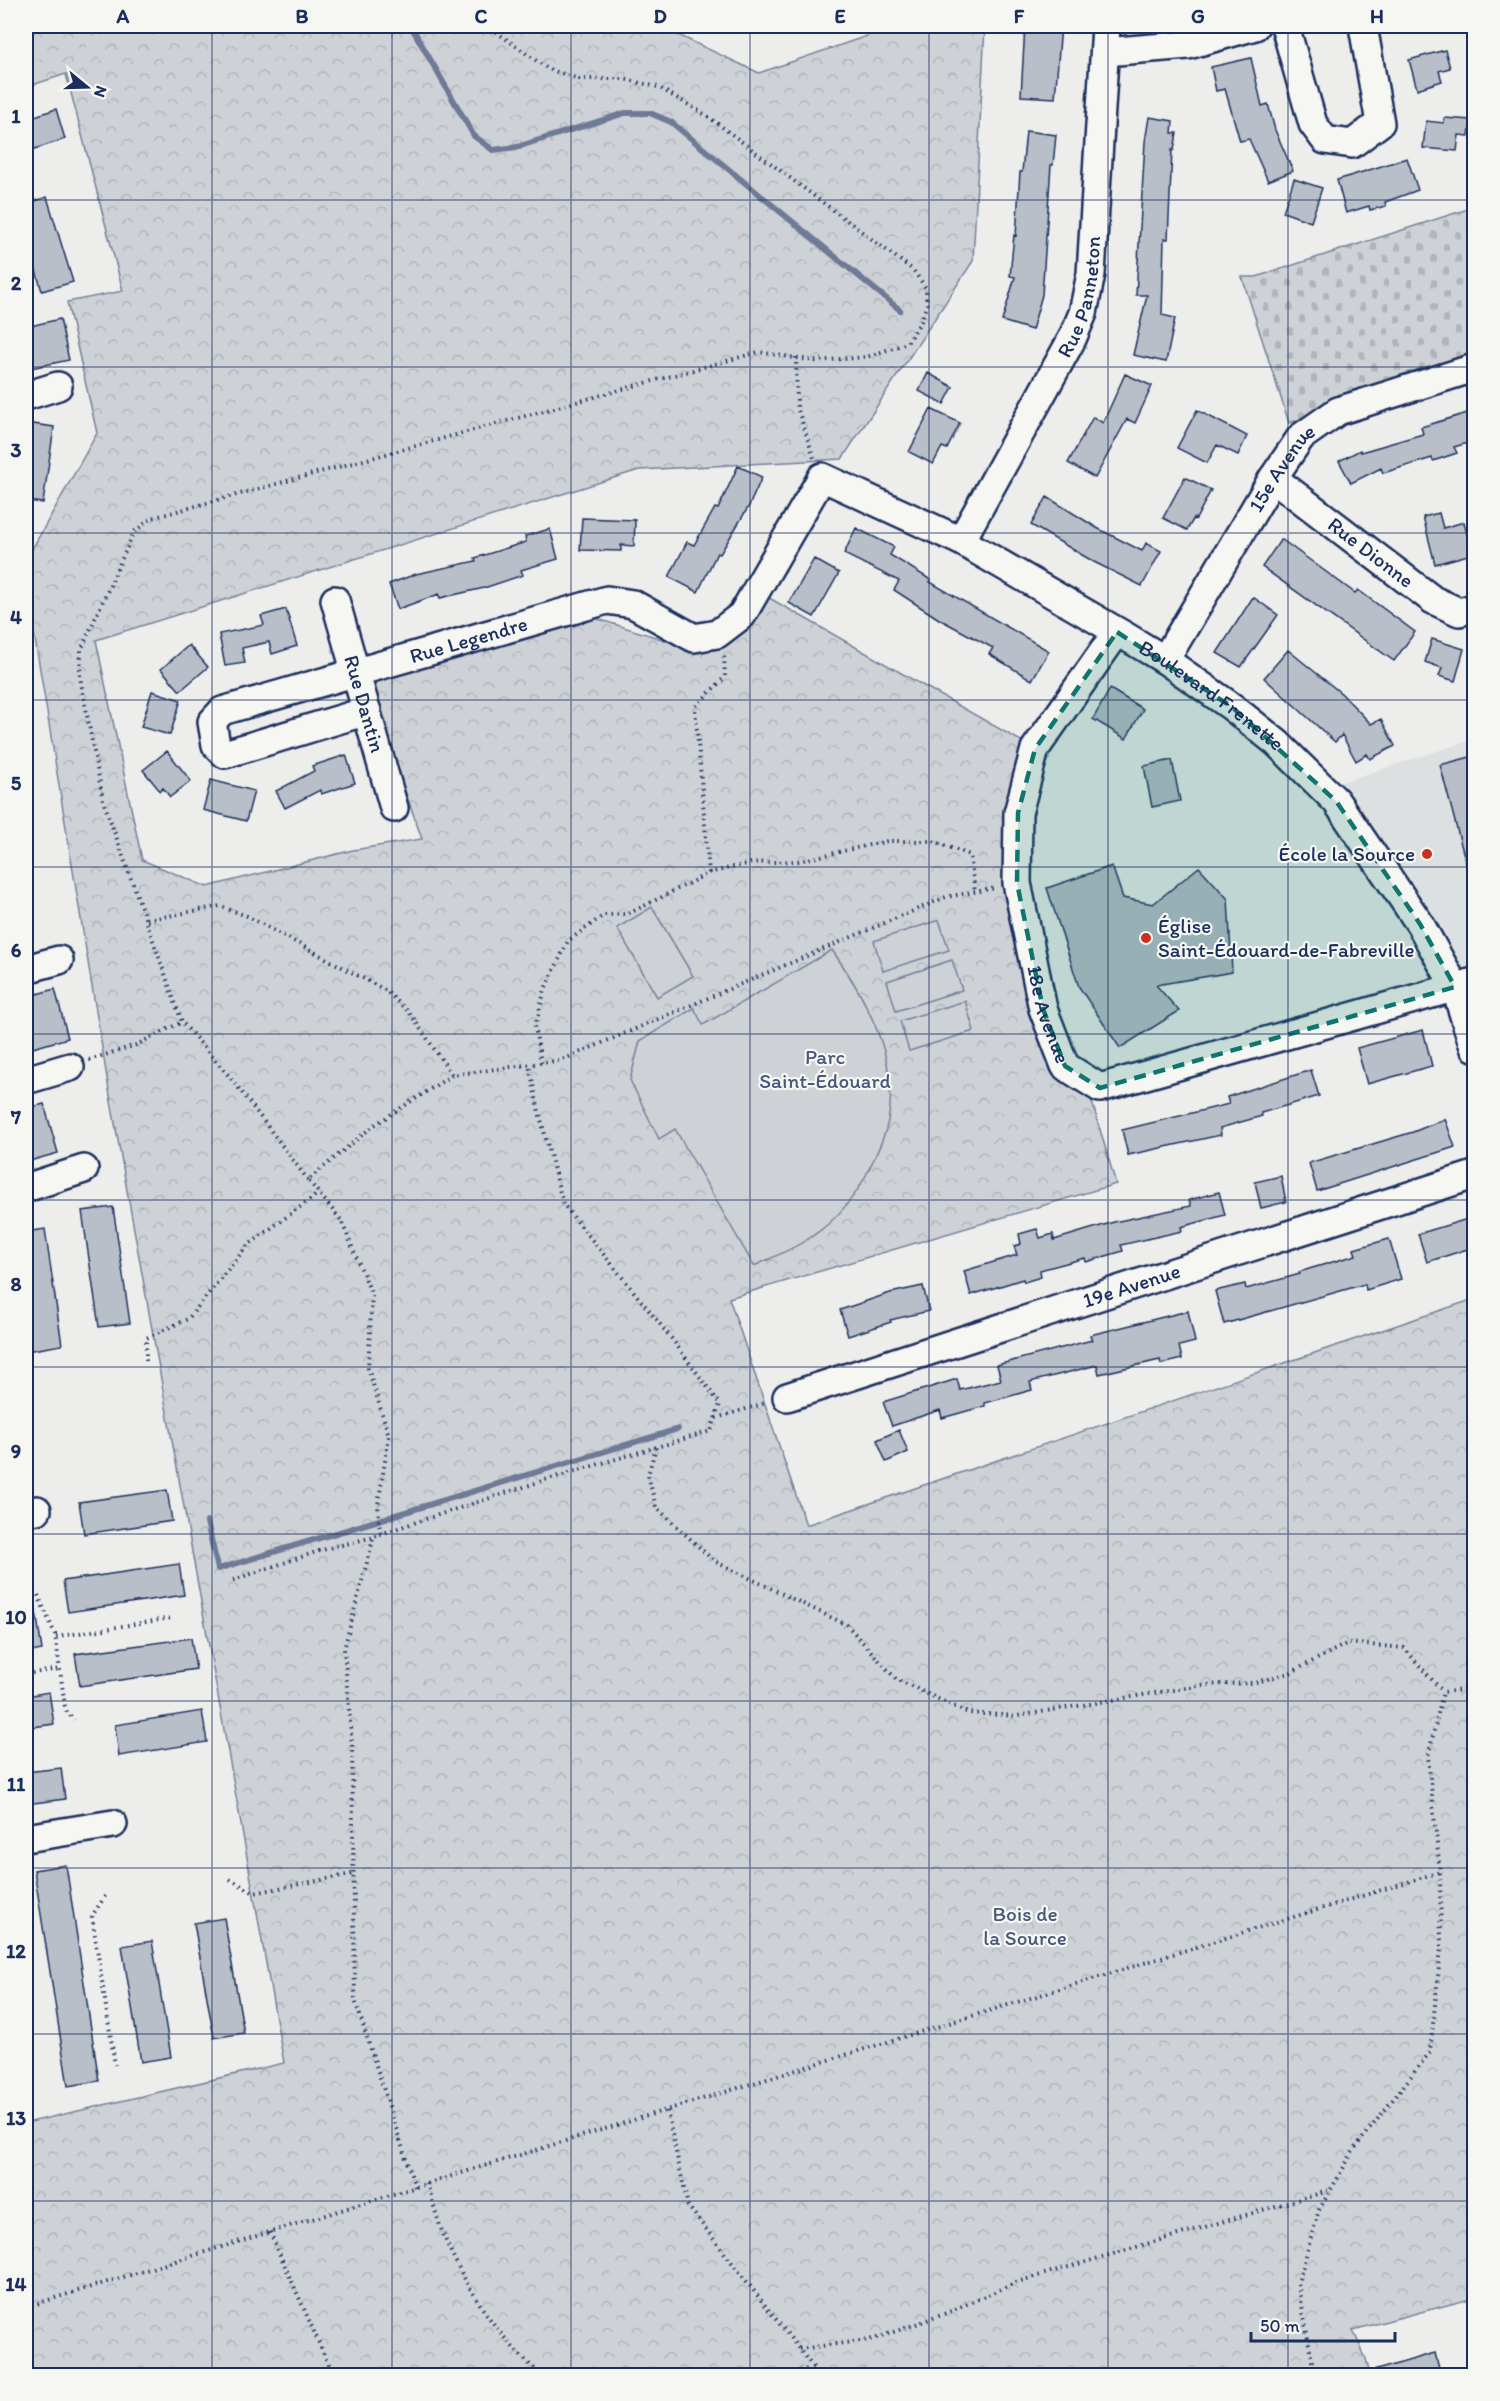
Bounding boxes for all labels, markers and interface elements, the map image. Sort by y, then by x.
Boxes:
text: A [116,4,130,28]
text: B [296,4,309,28]
text: C [475,4,488,28]
text: D [653,4,667,28]
text: E [834,4,846,28]
text: F [1014,4,1025,28]
text: G [1191,4,1205,28]
text: H [1370,4,1384,28]
north arrow [57,57,117,117]
text: N [90,84,111,100]
text: 1 [11,104,21,128]
street label: Rue Panneton [1051,235,1105,362]
text: 2 [11,271,22,295]
street label: 15e Avenue [1243,418,1320,516]
text: 3 [11,438,22,462]
street label: Rue Dionne [1323,511,1419,593]
text: 4 [10,605,22,629]
street label: Rue Legendre [407,611,530,668]
street label: Boulevard Frenette [1135,634,1290,755]
street label: Rue Dantin [339,652,391,755]
text: 5 [11,771,22,795]
place label: École la Source [1279,841,1415,866]
marker: École la Source [1420,847,1434,861]
place label: Église Saint-Édouard-de-Fabreville [1158,913,1415,962]
marker: Église Saint-Édouard-de-Fabreville [1139,931,1153,945]
text: 6 [11,938,22,962]
street label: 18e Avenue [1022,963,1076,1067]
park label: Parc Saint-Édouard [759,1044,891,1093]
text: 7 [10,1105,21,1129]
street label: 19e Avenue [1079,1258,1183,1313]
text: 8 [11,1272,22,1296]
text: 9 [11,1439,21,1463]
text: 10 [5,1605,27,1629]
text: 11 [7,1772,26,1796]
park label: Bois de la Source [983,1901,1067,1950]
text: 12 [6,1939,26,1963]
text: 13 [6,2106,26,2130]
text: 14 [5,2272,27,2296]
scale bar [1251,2305,1395,2343]
text: 50 m [1260,2315,1300,2337]

